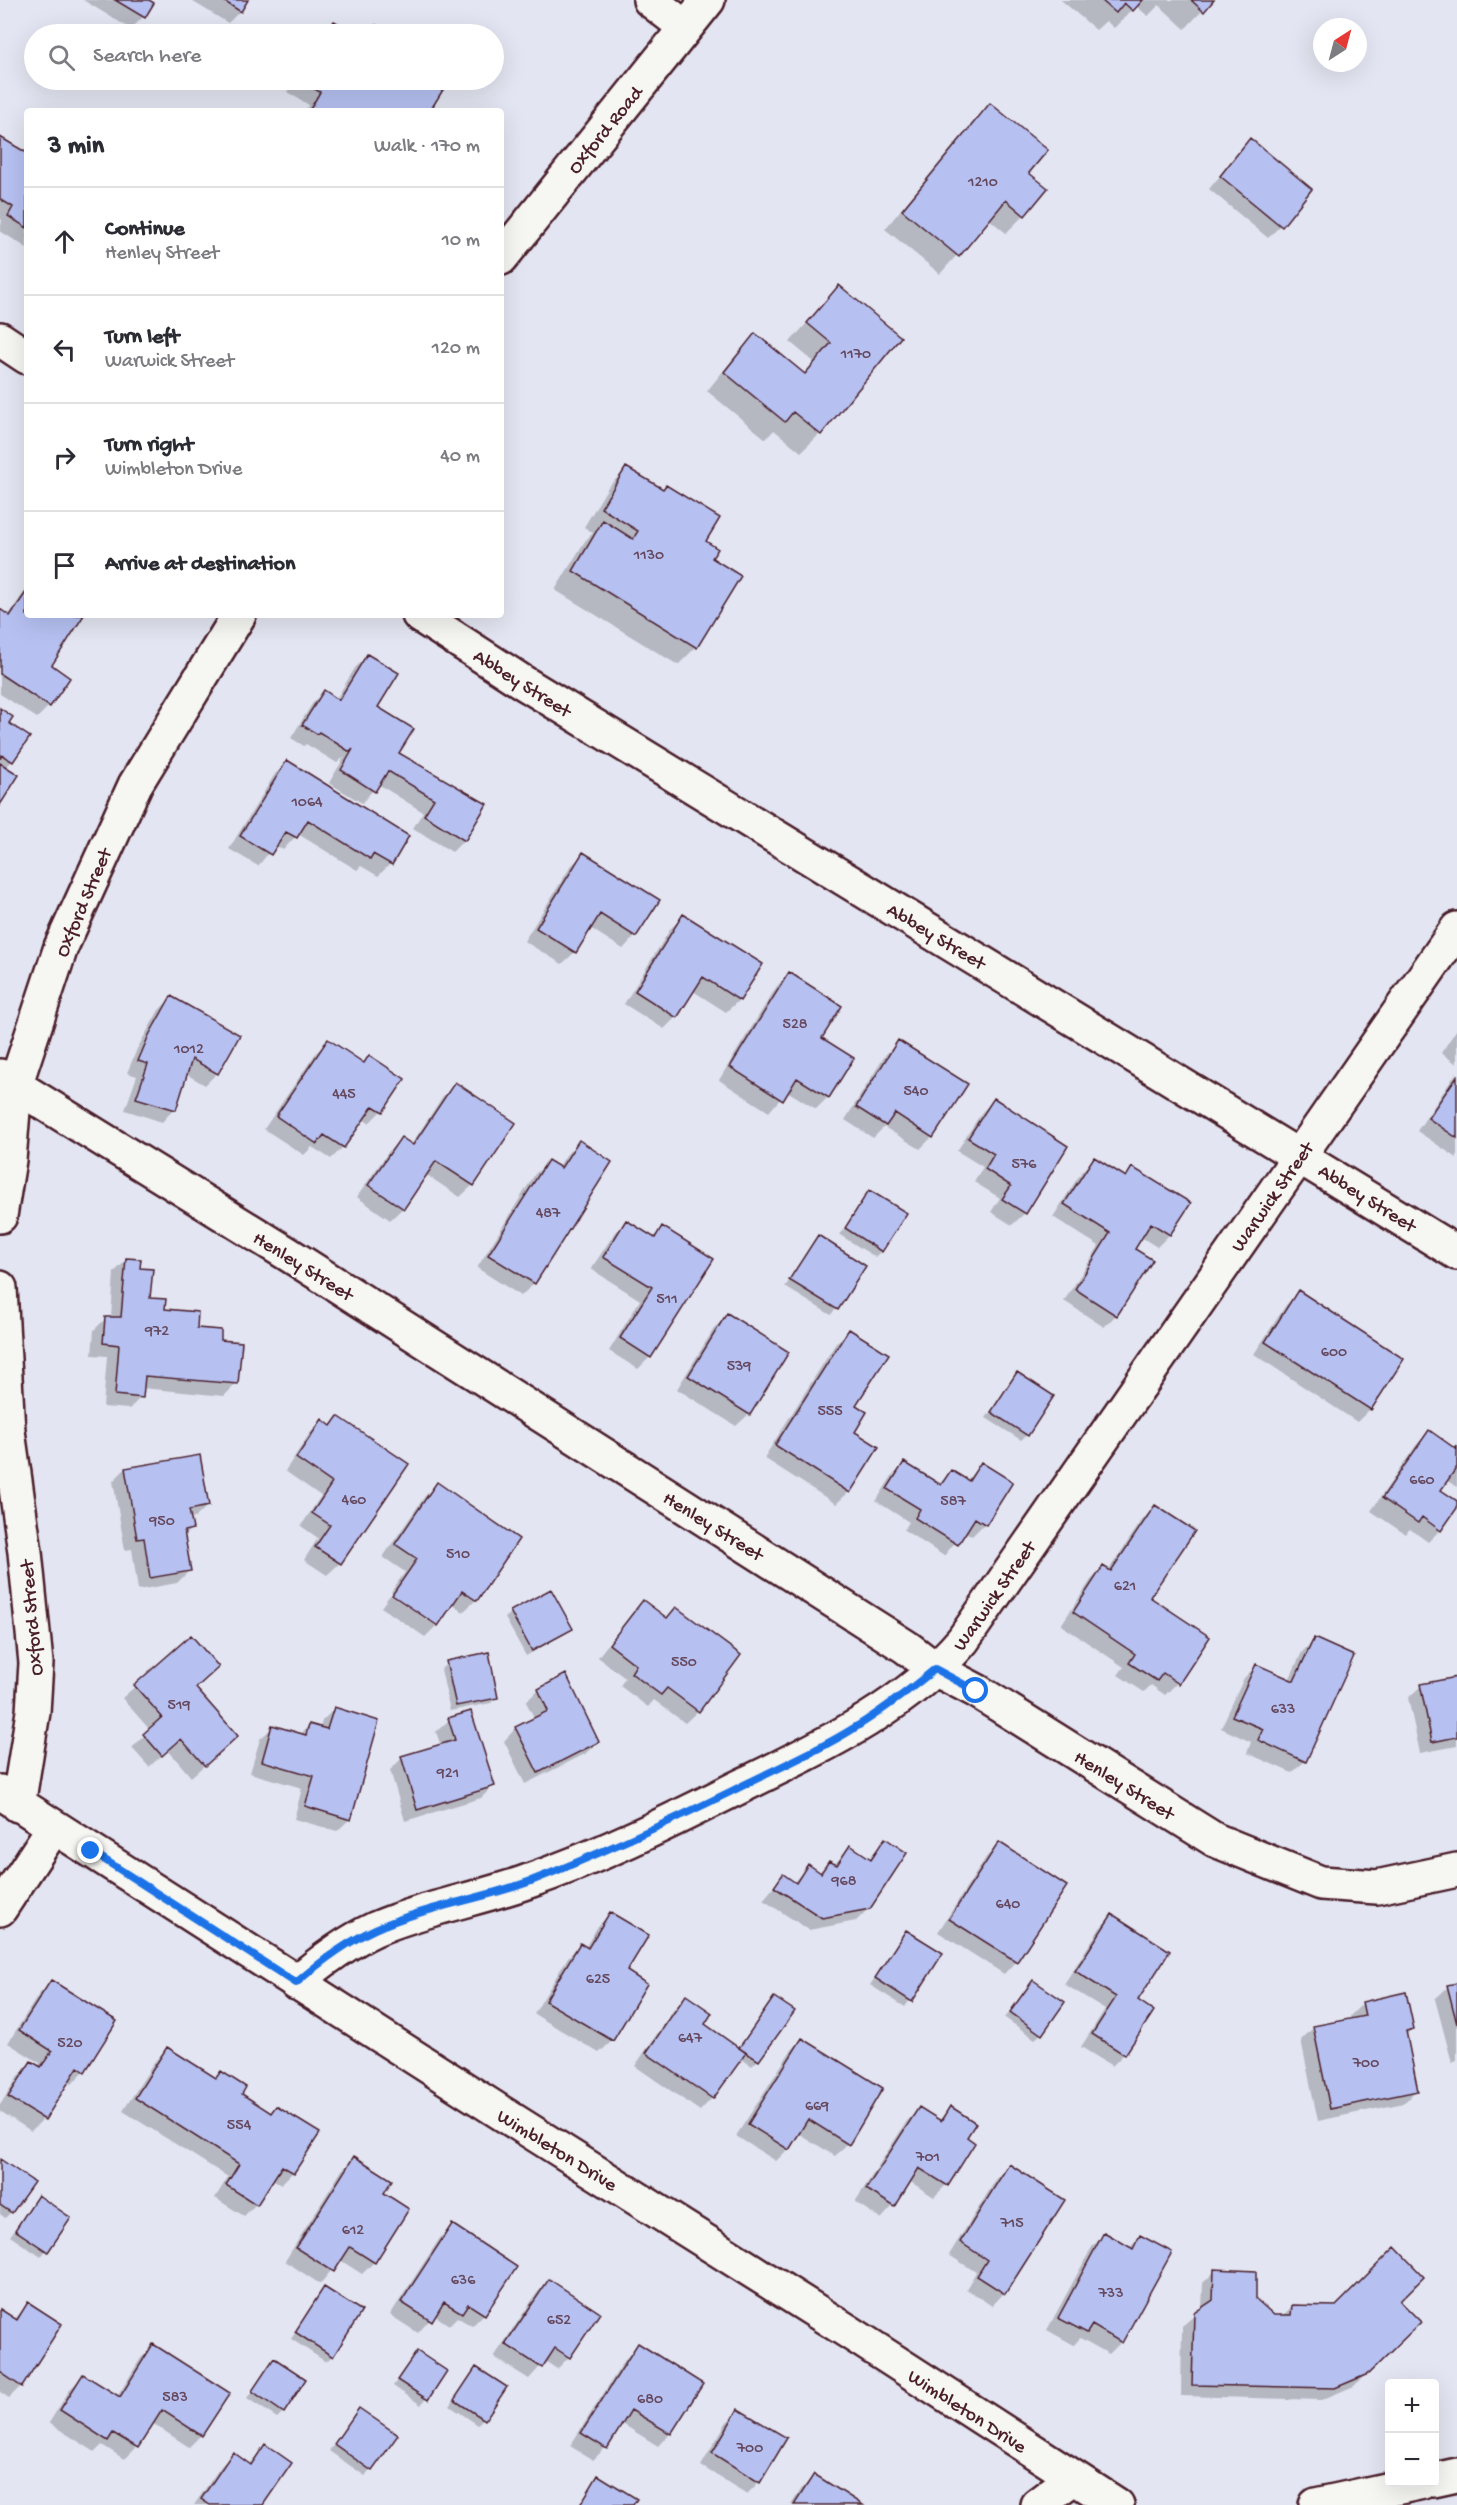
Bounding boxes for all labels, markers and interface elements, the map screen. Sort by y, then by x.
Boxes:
north arrow [1313,18,1367,72]
search box [24,24,504,90]
icon: search [45,41,78,74]
text: Search here [93,44,201,70]
street label: Oxford Road [564,81,651,180]
text: 3 min [48,132,104,163]
text: Walk · 170 m [374,136,480,159]
house number: 1210 [967,174,998,193]
text: Continue [105,217,185,243]
icon: ahead [48,225,81,258]
text: 10 m [442,230,480,253]
text: Henley Street [105,243,219,266]
text: Turn left [105,325,179,351]
icon: left [48,333,81,366]
text: 120 m [432,338,480,361]
house number: 1170 [840,346,871,365]
text: Warwick Street [105,351,234,374]
text: Turn right [105,433,193,459]
icon: right [48,441,81,474]
text: 40 m [440,446,480,469]
text: Wimbleton Drive [105,459,242,482]
house number: 1130 [633,547,664,566]
icon: arrive [48,549,81,582]
text: Arrive at destination [105,552,295,578]
street label: Abbey Street [468,646,576,725]
house number: 1064 [290,794,323,813]
street label: Oxford Street [52,844,119,961]
street label: Abbey Street [882,900,990,977]
house number: 528 [782,1016,808,1035]
house number: 1012 [173,1041,204,1060]
house number: 540 [903,1083,929,1102]
house number: 445 [332,1086,356,1105]
street label: Warwick Street [1228,1137,1321,1257]
house number: 576 [1012,1156,1037,1175]
street label: Abbey Street [1313,1161,1421,1240]
house number: 487 [536,1205,561,1224]
street label: Henley Street [248,1228,358,1309]
house number: 511 [656,1291,678,1310]
house number: 972 [144,1323,169,1342]
house number: 600 [1321,1344,1347,1363]
house number: 539 [727,1358,751,1377]
house number: 555 [817,1403,843,1422]
house number: 660 [1409,1472,1435,1491]
street label: Henley Street [658,1488,768,1569]
house number: 460 [342,1492,366,1511]
house number: 587 [940,1493,966,1512]
house number: 950 [148,1513,175,1532]
street label: Warwick Street [950,1536,1043,1656]
house number: 510 [446,1546,470,1565]
street label: Oxford Street [17,1557,50,1676]
house number: 621 [1114,1578,1136,1597]
house number: 550 [671,1654,697,1673]
route start [962,1677,988,1703]
house number: 519 [168,1697,190,1716]
house number: 633 [1271,1701,1295,1720]
street label: Henley Street [1069,1747,1179,1828]
house number: 921 [436,1765,459,1784]
route end [77,1837,103,1863]
house number: 968 [831,1873,857,1892]
house number: 640 [996,1896,1020,1915]
house number: 625 [586,1971,610,1990]
house number: 647 [678,2030,703,2049]
house number: 520 [57,2035,83,2054]
house number: 700 [1352,2055,1379,2074]
house number: 669 [805,2098,829,2117]
street label: Wimbleton Drive [492,2106,621,2198]
house number: 554 [227,2117,252,2136]
house number: 701 [915,2149,940,2168]
house number: 715 [999,2215,1024,2234]
house number: 612 [342,2222,364,2241]
house number: 636 [451,2272,476,2291]
house number: 733 [1098,2285,1123,2304]
house number: 652 [547,2312,571,2331]
street label: Wimbleton Drive [902,2366,1030,2460]
map controls [1385,2379,1439,2487]
button: + [1385,2379,1439,2433]
house number: 583 [162,2389,188,2408]
house number: 680 [637,2391,663,2410]
button: − [1385,2433,1439,2487]
house number: 700 [736,2440,763,2459]

